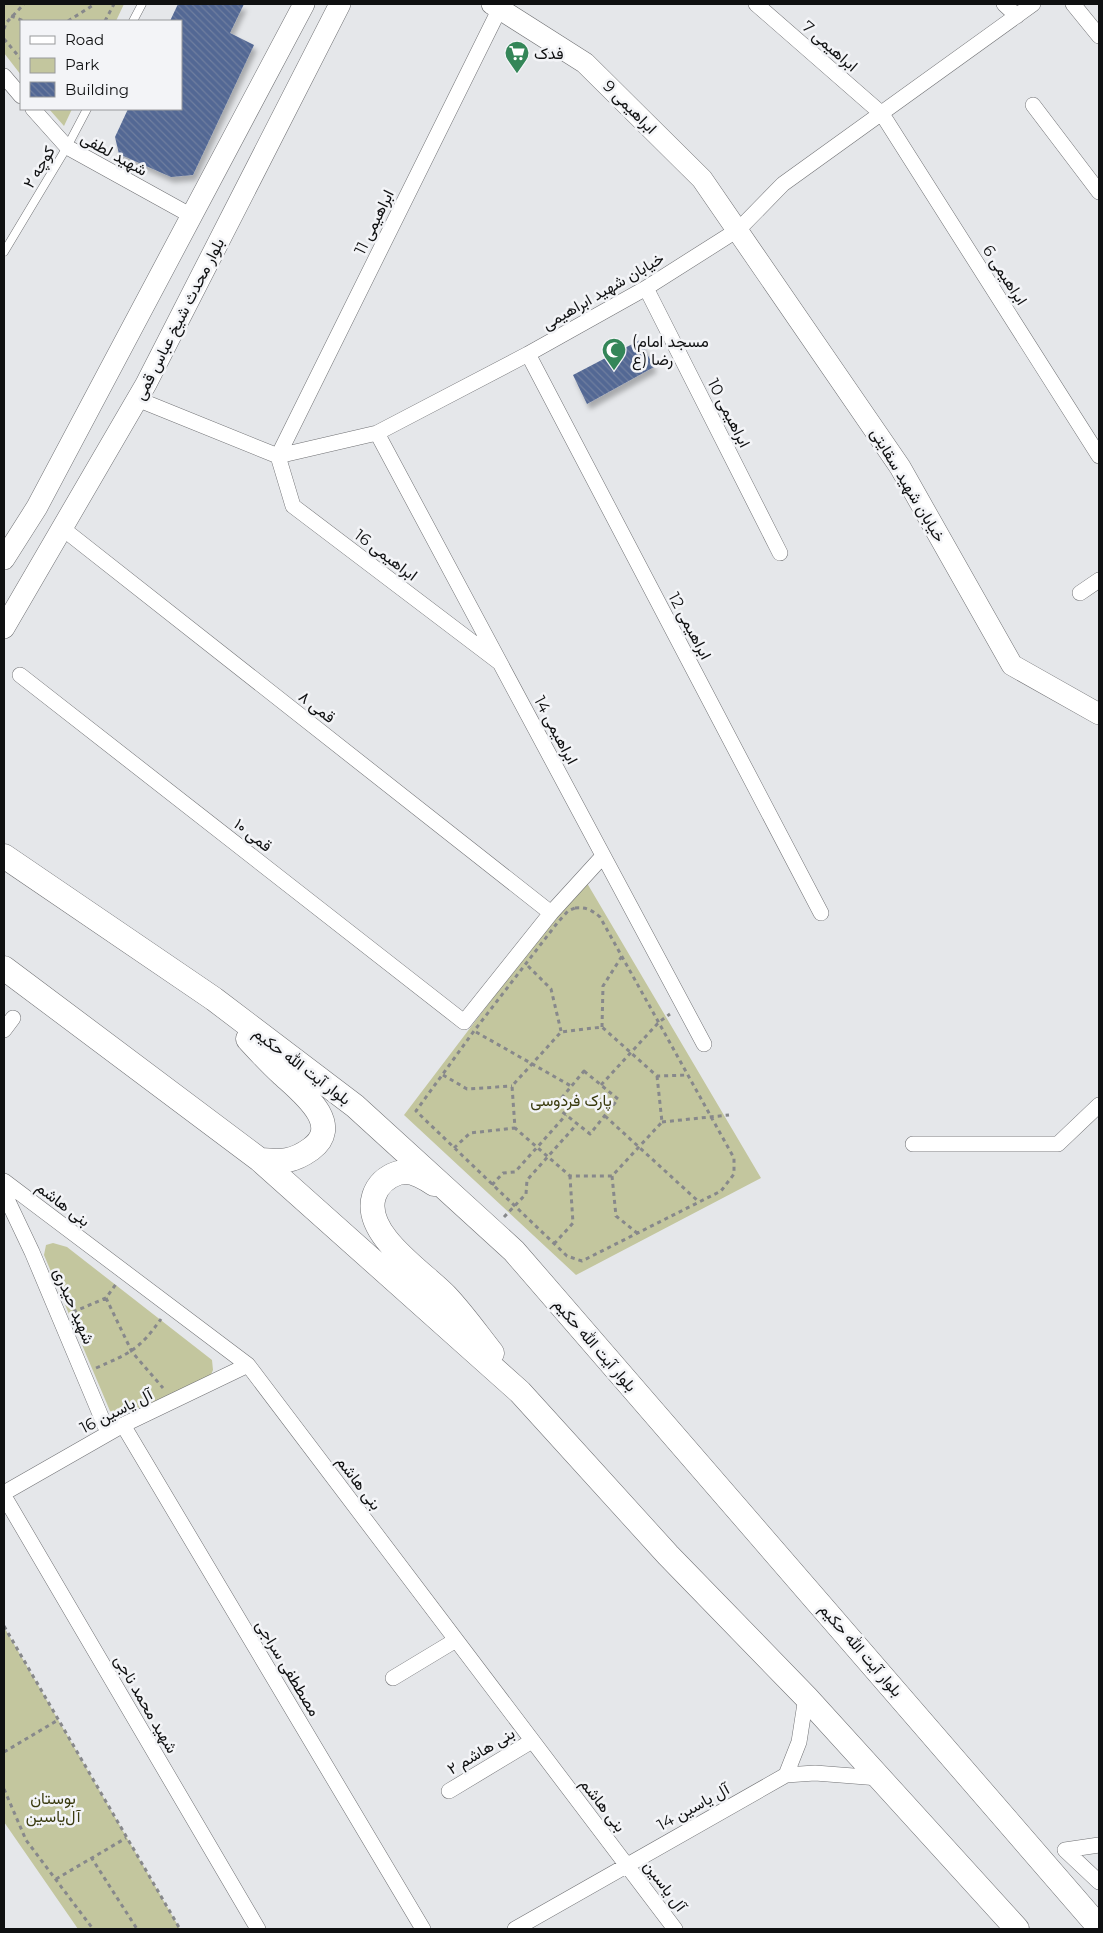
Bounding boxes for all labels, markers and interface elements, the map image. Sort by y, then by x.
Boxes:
street label: ابراهیمی 7 [798,17,862,76]
legend [20,20,182,110]
text: Road [65,30,104,49]
supermarket icon: فدک [504,40,530,74]
place label: فدک [534,44,564,63]
text: Park [65,55,99,74]
street label: ابراهیمی 9 [599,76,661,138]
text: Building [65,80,129,99]
street label: شهید لطفی [77,128,150,181]
street label: کوچه ۲ [19,142,61,193]
street label: ابراهیمی 11 [350,187,399,258]
street label: بلوار محدث شیخ عباس قمی [130,235,230,404]
street label: ابراهیمی 6 [978,241,1031,309]
street label: خیابان شهید ابراهیمی [539,248,668,335]
place label: (مسجد امام رضا (ع [632,332,709,371]
mosque icon: (مسجد امام رضا (ع [601,337,627,371]
street label: ابراهیمی 10 [703,375,754,451]
street label: خیابان شهید سقایتی [866,425,950,546]
street label: ابراهیمی 16 [350,525,421,586]
street label: ابراهیمی 12 [664,589,716,663]
street label: قمی ۸ [294,687,339,728]
street label: ابراهیمی 14 [529,693,582,768]
street label: قمی ۱۰ [230,814,276,856]
street label: بلوار آیت الله حکیم [249,1023,355,1110]
park label: پارک فردوسی [530,1091,612,1112]
street label: بنی هاشم [32,1178,94,1231]
street label: شهید حیدری [49,1265,99,1347]
street label: بلوار آیت الله حکیم [549,1295,641,1396]
street label: آل یاسین 16 [77,1384,157,1438]
street label: بنی هاشم [332,1452,385,1514]
street label: بلوار آیت الله حکیم [815,1600,907,1701]
street label: مصططفی سراجی [251,1616,324,1720]
street label: شهید محمد ناجی [109,1652,182,1757]
street label: بنی هاشم ۲ [444,1723,519,1779]
street label: بنی هاشم [575,1774,630,1836]
street label: آل یاسین 14 [654,1779,734,1835]
park label: بوستان آل‌یاسین [26,1789,82,1827]
street label: آل یاسین [639,1857,691,1917]

